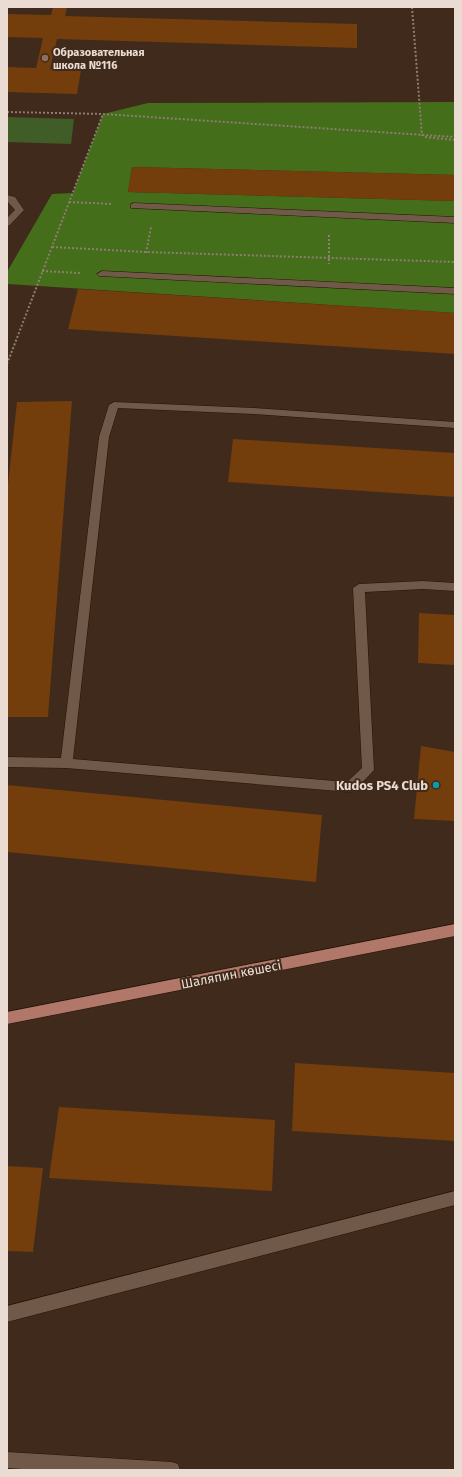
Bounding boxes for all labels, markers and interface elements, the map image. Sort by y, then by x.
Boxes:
place label: Образовательная школа №116 [53,46,145,72]
marker: Образовательная школа №116 [40,53,50,63]
place label: Kudos PS4 Club [336,778,428,793]
marker: Kudos PS4 Club [431,780,441,790]
street label: Шаляпин көшесі [180,957,283,992]

